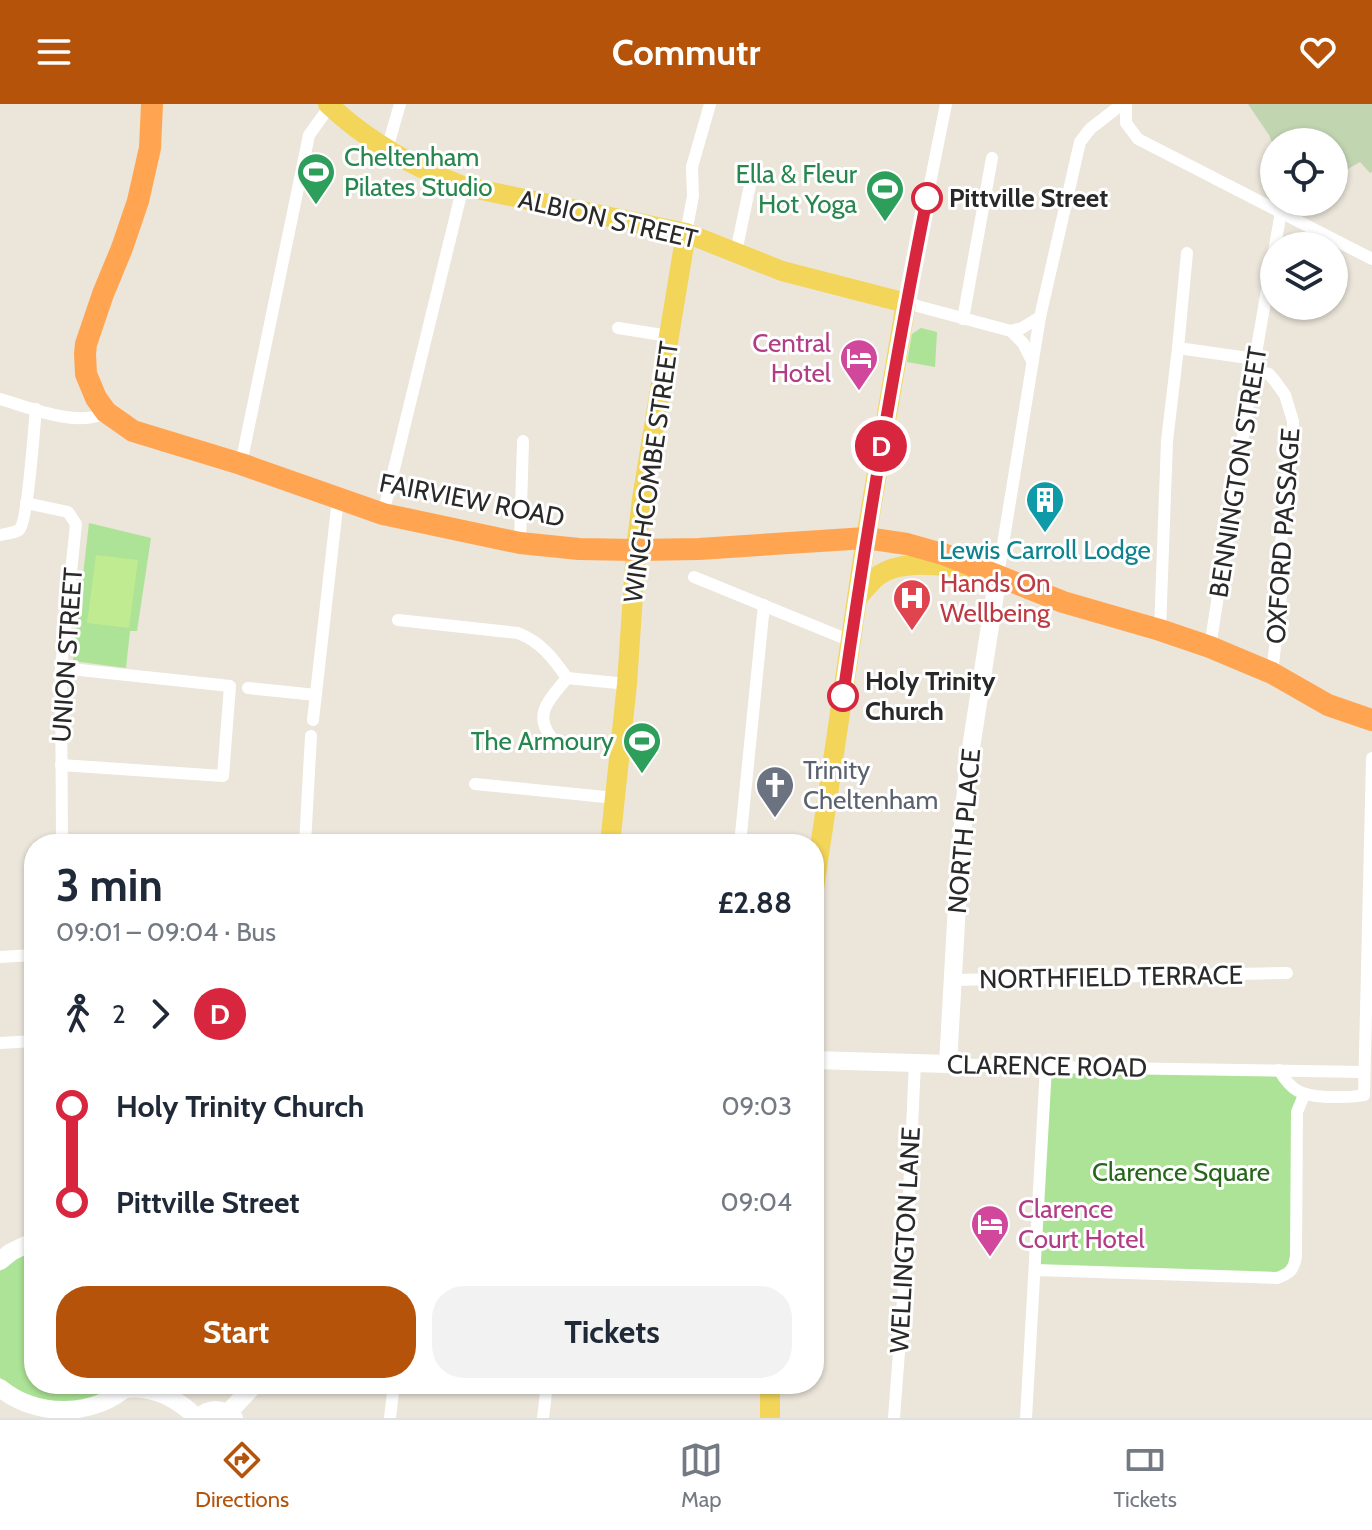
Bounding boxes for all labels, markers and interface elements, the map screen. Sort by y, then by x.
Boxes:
icon: menu [32,30,76,74]
text: Commutr [612,30,760,74]
icon: heart [1296,30,1340,74]
map controls [1260,128,1348,320]
button: locate [1260,128,1348,216]
place label: Cheltenham Pilates Studio [344,141,493,203]
sports icon: Cheltenham Pilates Studio [295,151,337,206]
place label: Ella & Fleur Hot Yoga [736,158,858,220]
sports icon: Ella & Fleur Hot Yoga [864,168,906,223]
place label: Pittville Street [949,182,1108,214]
street label: ALBION STREET [515,183,701,255]
marker: Pittville Street [912,183,942,213]
button: layers [1260,232,1348,320]
place label: Central Hotel [752,327,831,389]
hotel icon: Central Hotel [838,337,880,392]
street label: WINCHCOMBE STREET [617,339,685,605]
street label: BENNINGTON STREET [1202,344,1274,600]
line badge: D [855,420,907,472]
street label: OXFORD PASSAGE [1259,427,1307,645]
text: D [871,429,891,463]
street label: FAIRVIEW ROAD [377,466,567,534]
building icon: Lewis Carroll Lodge [1024,479,1066,534]
place label: Lewis Carroll Lodge [939,534,1151,566]
street label: UNION STREET [45,566,89,744]
place label: Hands On Wellbeing [940,567,1051,629]
hospital icon: Hands On Wellbeing [891,577,933,632]
place label: Holy Trinity Church [865,665,996,727]
marker: Holy Trinity Church [828,681,858,711]
sports icon: The Armoury [621,720,663,775]
place label: The Armoury [471,725,614,757]
street label: NORTH PLACE [941,747,987,915]
place label: Trinity Cheltenham [803,754,938,816]
church icon: Trinity Cheltenham [754,764,796,819]
text: 3 min [56,859,163,912]
text: £2.88 [718,884,792,921]
text: 09:01 – 09:04 · Bus [56,916,276,948]
street label: NORTHFIELD TERRACE [979,959,1243,995]
icon: walk [56,992,100,1036]
icon: forward [138,992,182,1036]
text: D [210,997,230,1031]
text: 2 [112,998,126,1030]
street label: CLARENCE ROAD [947,1048,1147,1084]
text: Holy Trinity Church [116,1088,364,1125]
text: 09:03 [721,1090,792,1122]
street label: WELLINGTON LANE [883,1126,927,1354]
park label: Clarence Square [1092,1156,1270,1188]
text: Pittville Street [116,1184,300,1221]
text: 09:04 [720,1186,792,1218]
place label: Clarence Court Hotel [1018,1193,1145,1255]
hotel icon: Clarence Court Hotel [969,1203,1011,1258]
button: Start [56,1286,416,1378]
button: Tickets [432,1286,792,1378]
tab: Directions [195,1438,289,1513]
tab: Map [679,1438,723,1513]
tab: Tickets [1114,1438,1177,1513]

